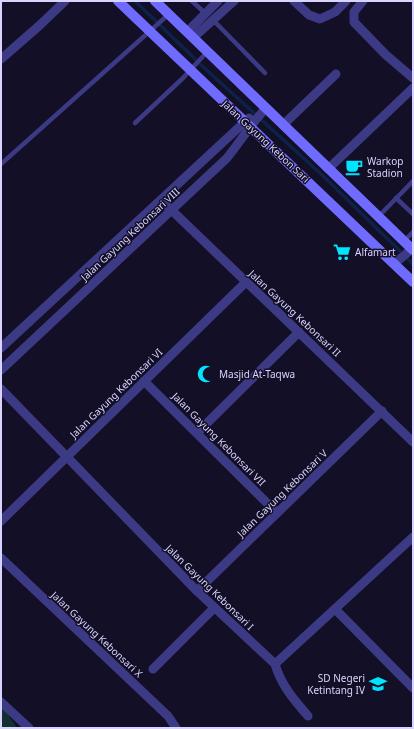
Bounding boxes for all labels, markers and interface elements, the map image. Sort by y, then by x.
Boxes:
street label: Jalan Gayung Kebon Sari [218,96,313,185]
place label: Warkop Stadion [367,154,403,180]
cafe icon: Warkop Stadion [344,157,364,177]
street label: Jalan Gayung Kebonsari VIII [77,184,182,284]
supermarket icon: Alfamart [332,242,352,262]
place label: Alfamart [355,245,396,259]
street label: Jalan Gayung Kebonsari II [245,266,344,359]
street label: Jalan Gayung Kebonsari VI [66,345,165,442]
mosque icon: Masjid At-Taqwa [196,364,216,384]
place label: Masjid At-Taqwa [219,367,295,381]
street label: Jalan Gayung Kebonsari VII [168,388,269,489]
street label: Jalan Gayung Kebonsari V [233,446,330,541]
street label: Jalan Gayung Kebonsari I [162,540,257,633]
street label: Jalan Gayung Kebonsari X [48,587,146,680]
place label: SD Negeri Ketintang IV [307,671,365,697]
school or university icon: SD Negeri Ketintang IV [368,674,388,694]

